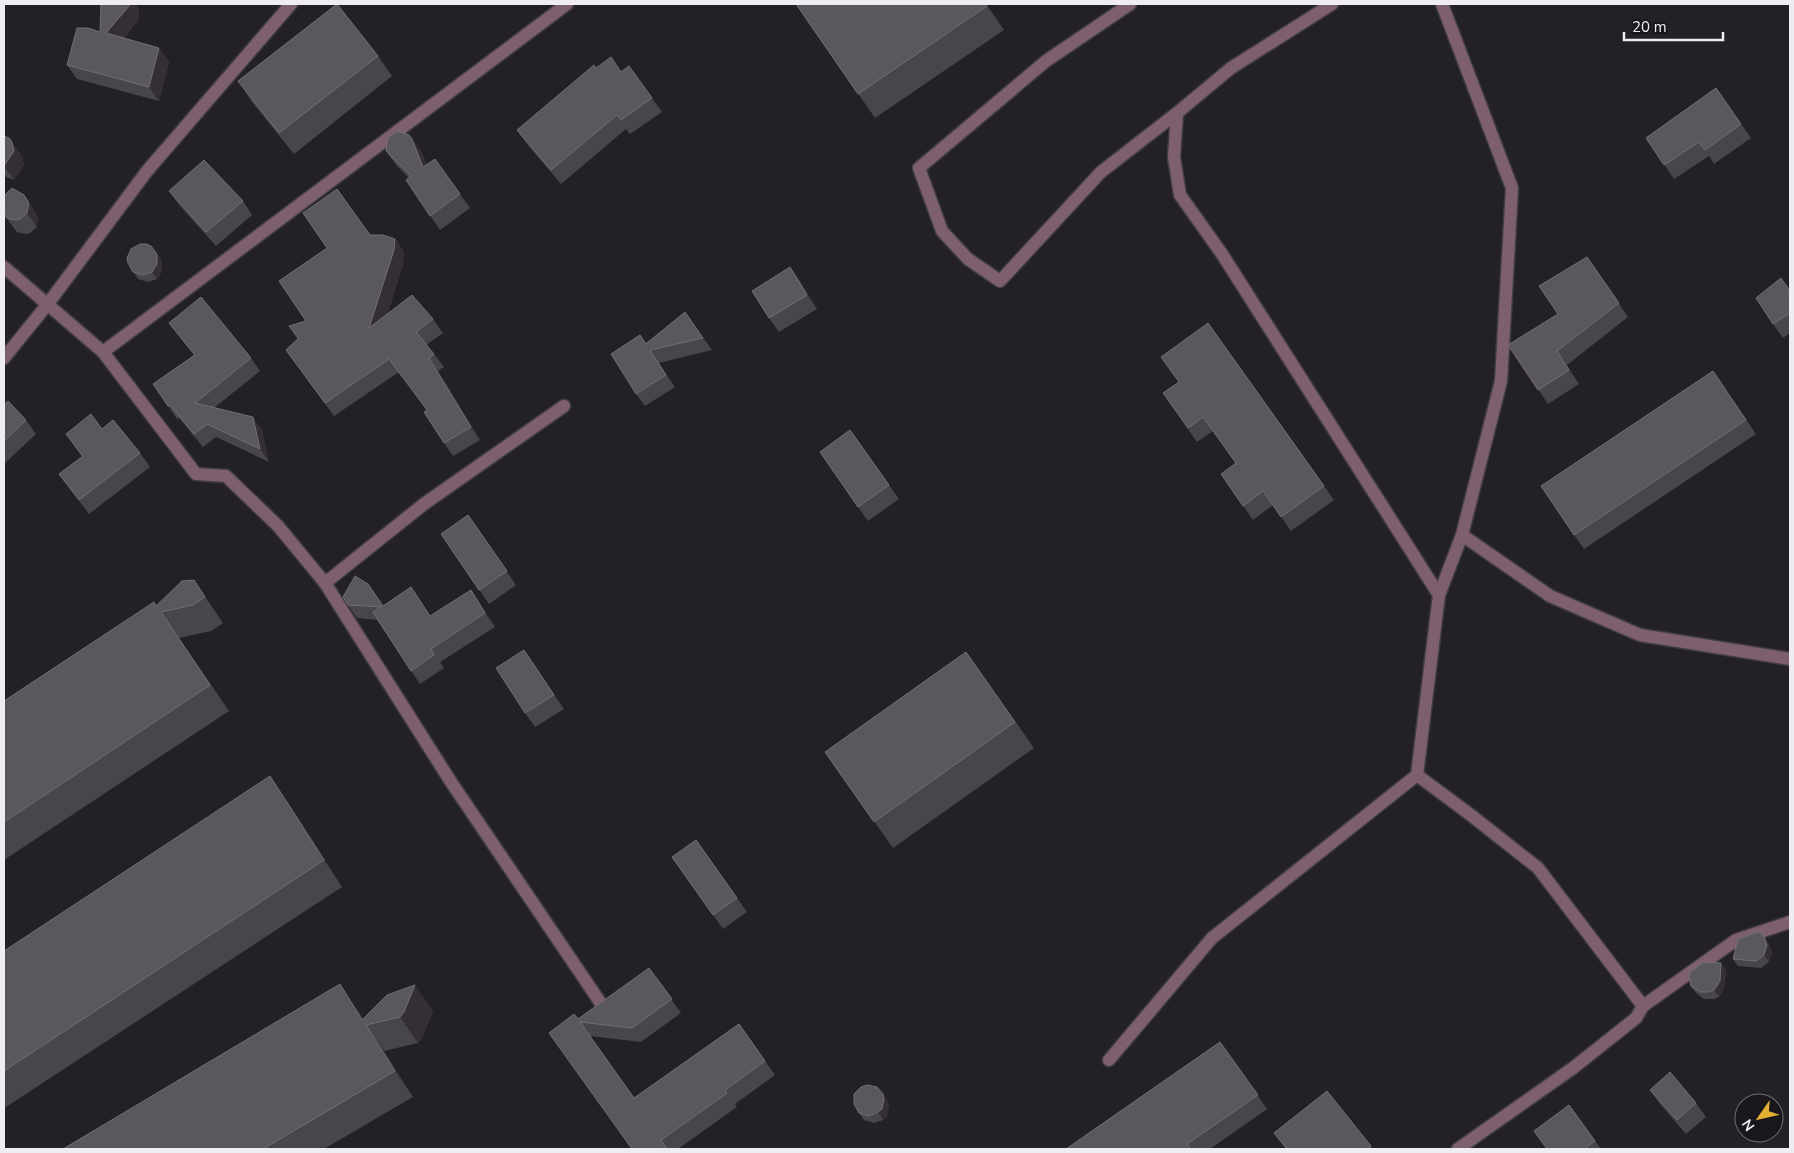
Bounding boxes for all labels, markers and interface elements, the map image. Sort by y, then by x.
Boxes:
scale bar [1624,10,1723,42]
text: 20 m [1632,17,1667,37]
north arrow [1734,1093,1784,1143]
text: N [1738,1115,1759,1135]

